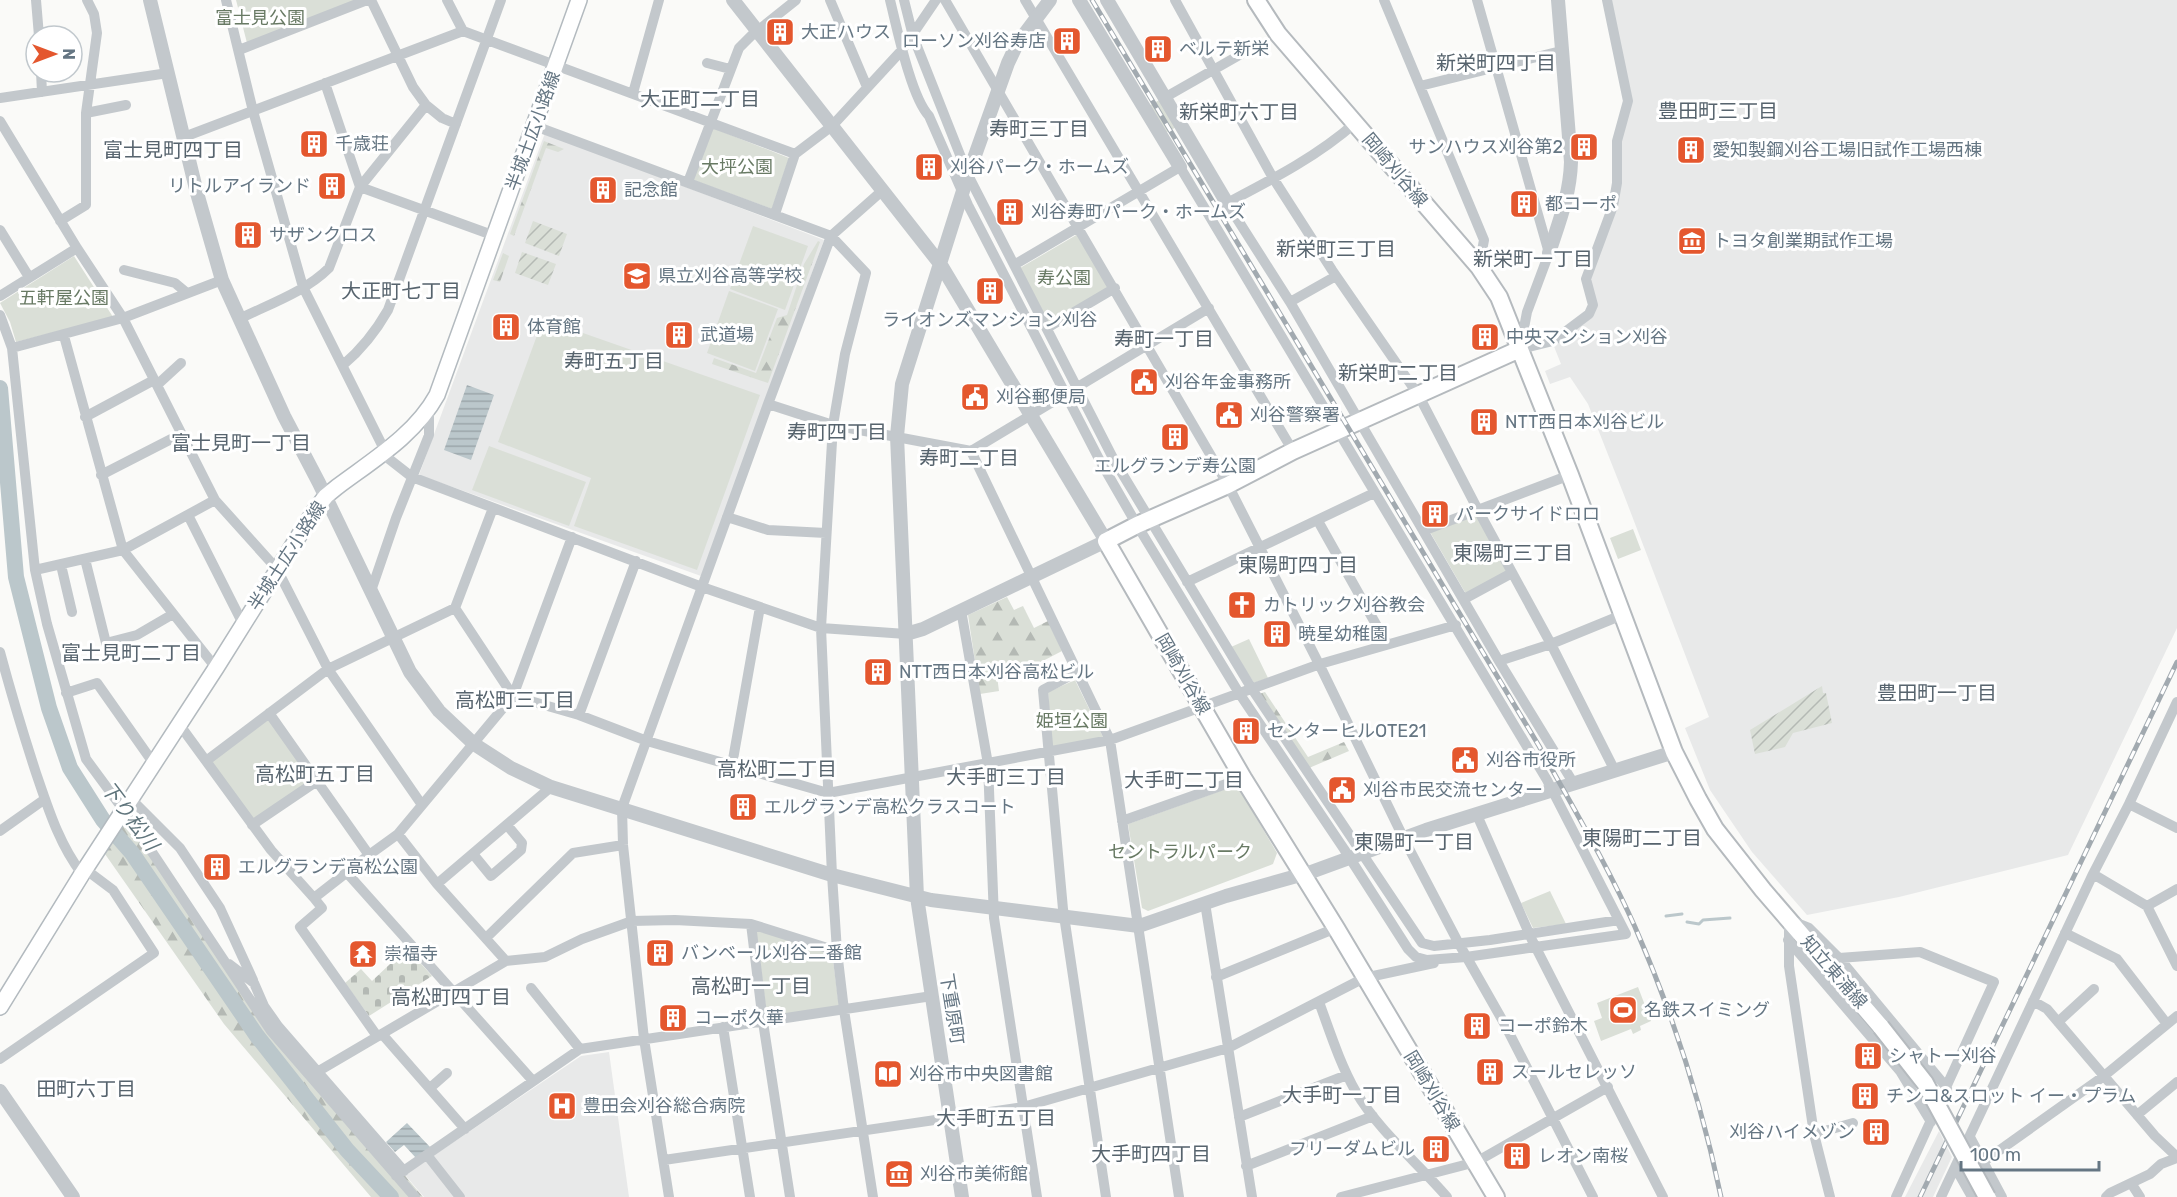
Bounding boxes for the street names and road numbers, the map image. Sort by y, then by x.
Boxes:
street label: 半城土広小路線 [501,68,565,194]
street label: 岡崎刈谷線 [1358,128,1432,212]
street label: 半城土広小路線 [243,497,331,615]
street label: 岡崎刈谷線 [1151,630,1215,718]
street label: 知立東浦線 [1796,931,1872,1013]
street label: 下重原町 [936,972,968,1046]
street label: 岡崎刈谷線 [1399,1047,1465,1135]

